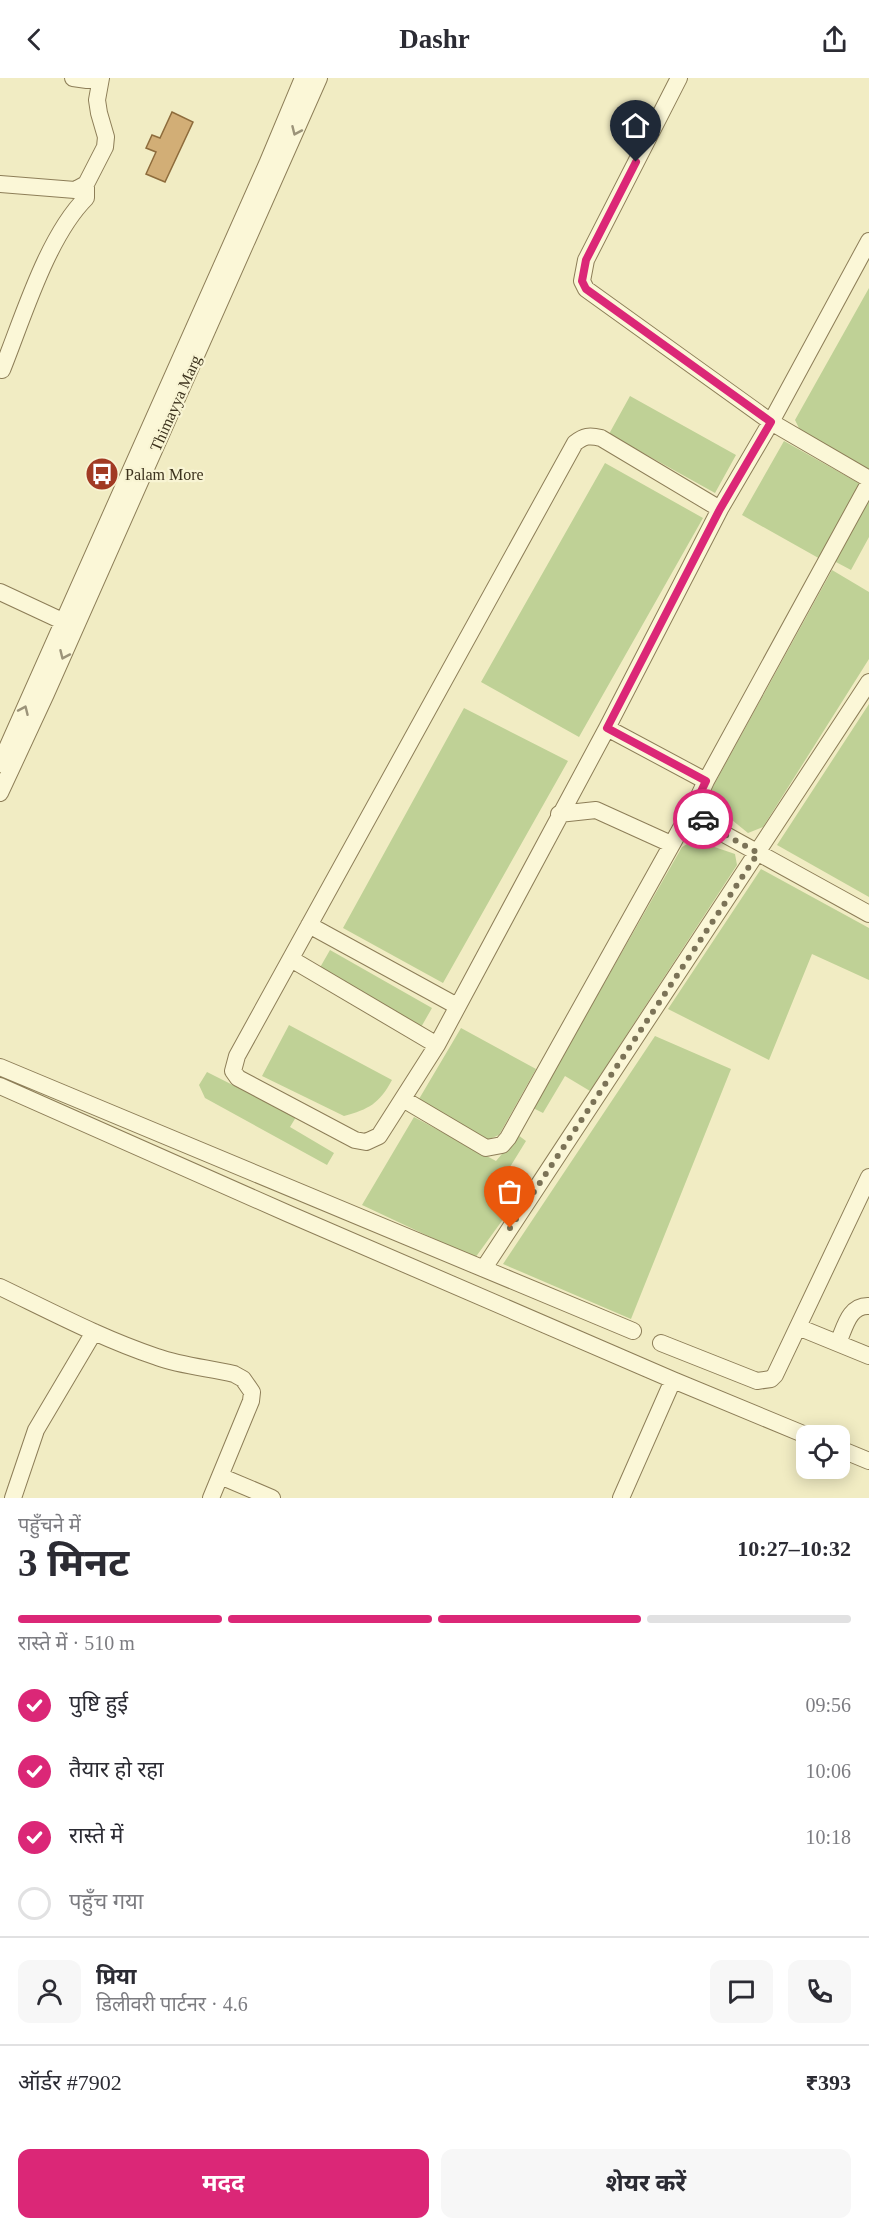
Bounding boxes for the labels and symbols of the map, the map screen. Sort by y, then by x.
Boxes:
pin [610,100,661,162]
one-way arrow [291,125,303,136]
street label: Thimayya Marg [147,353,205,454]
bus stop icon: Palam More [84,456,120,492]
place label: Palam More [125,466,204,483]
one-way arrow [59,649,71,660]
one-way arrow [16,706,28,717]
courier [673,789,733,849]
pin [484,1166,535,1228]

